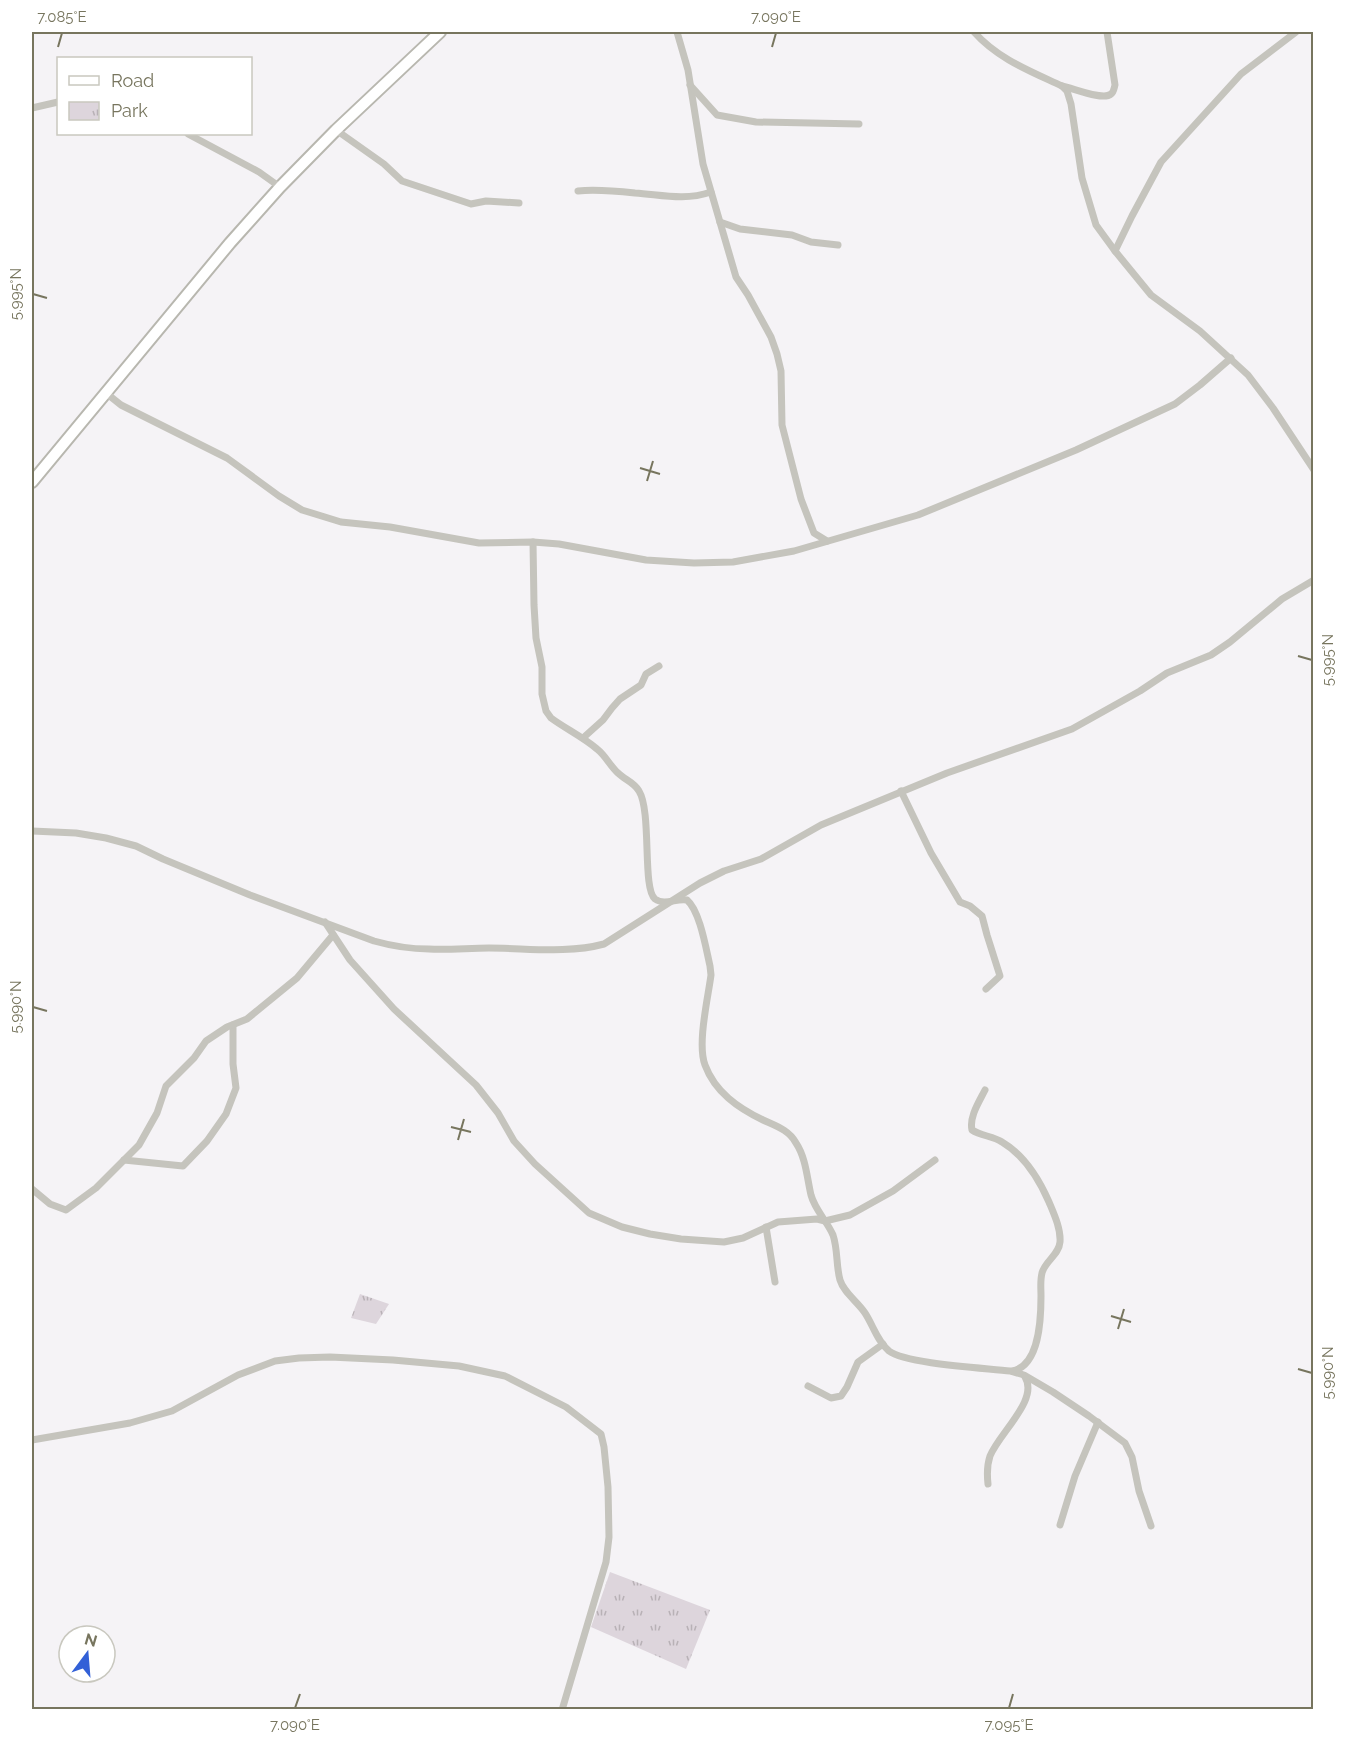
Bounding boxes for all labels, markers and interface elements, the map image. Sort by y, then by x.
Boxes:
text: 7.085°E [37,8,87,26]
text: 7.090°E [751,8,801,26]
legend [57,57,252,135]
text: Road [111,70,154,91]
text: Park [111,100,148,121]
text: 5.995°N [7,268,25,320]
text: 5.995°N [1319,634,1337,686]
text: 5.990°N [7,980,25,1034]
text: 5.990°N [1319,1346,1337,1400]
north arrow [57,1624,117,1684]
text: N [83,1629,99,1651]
text: 7.090°E [270,1716,320,1734]
text: 7.095°E [984,1716,1034,1734]

